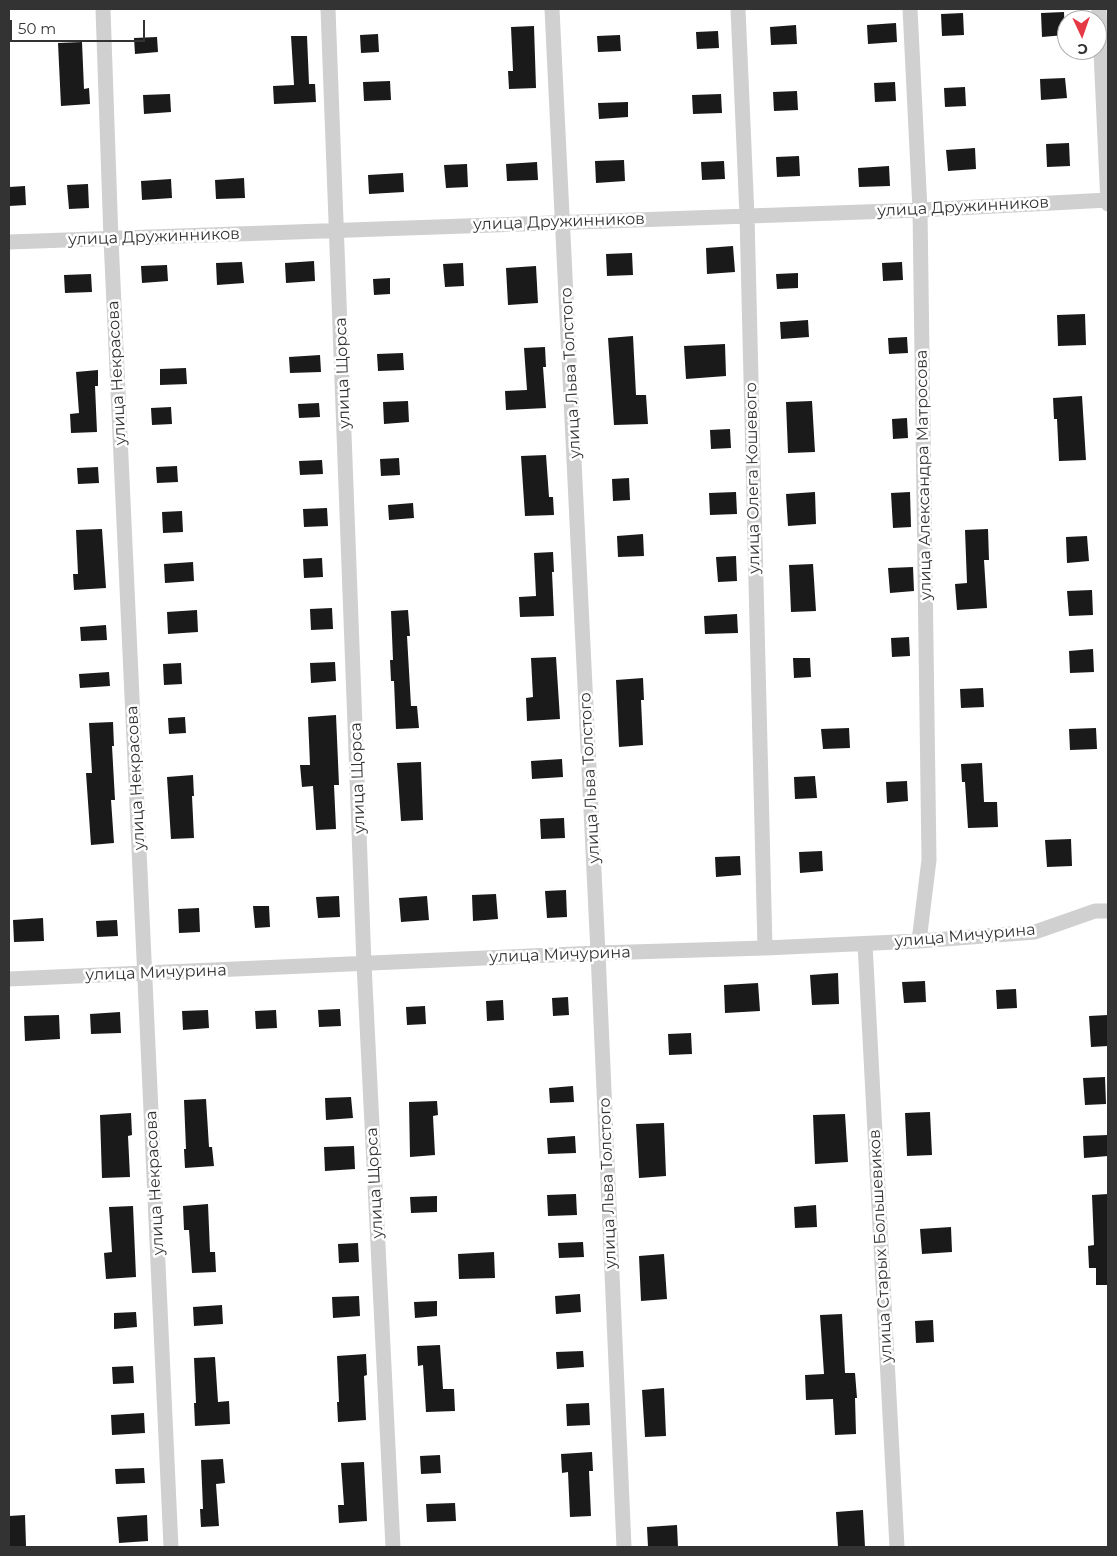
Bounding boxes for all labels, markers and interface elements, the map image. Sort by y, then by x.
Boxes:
scale bar [12,10,148,42]
north arrow [1057,10,1107,60]
text: 50 m [18,19,56,38]
text: С [1077,40,1088,58]
street label: улица Дружинников [877,193,1049,221]
street label: улица Дружинников [473,209,645,235]
street label: улица Дружинников [68,224,240,250]
street label: улица Льва Толстого [557,287,585,459]
street label: улица Некрасова [104,300,130,446]
street label: улица Щорса [331,317,355,429]
street label: улица Александра Матросова [912,350,936,600]
street label: улица Олега Кошевого [742,382,764,574]
street label: улица Льва Толстого [576,692,604,864]
street label: улица Некрасова [123,705,149,851]
street label: улица Щорса [346,722,370,834]
street label: улица Мичурина [894,920,1036,952]
street label: улица Мичурина [489,943,631,967]
street label: улица Мичурина [85,961,227,985]
street label: улица Льва Толстого [595,1097,621,1269]
street label: улица Некрасова [142,1110,168,1256]
street label: улица Щорса [363,1127,387,1239]
street label: улица Старых Большевиков [865,1129,897,1363]

